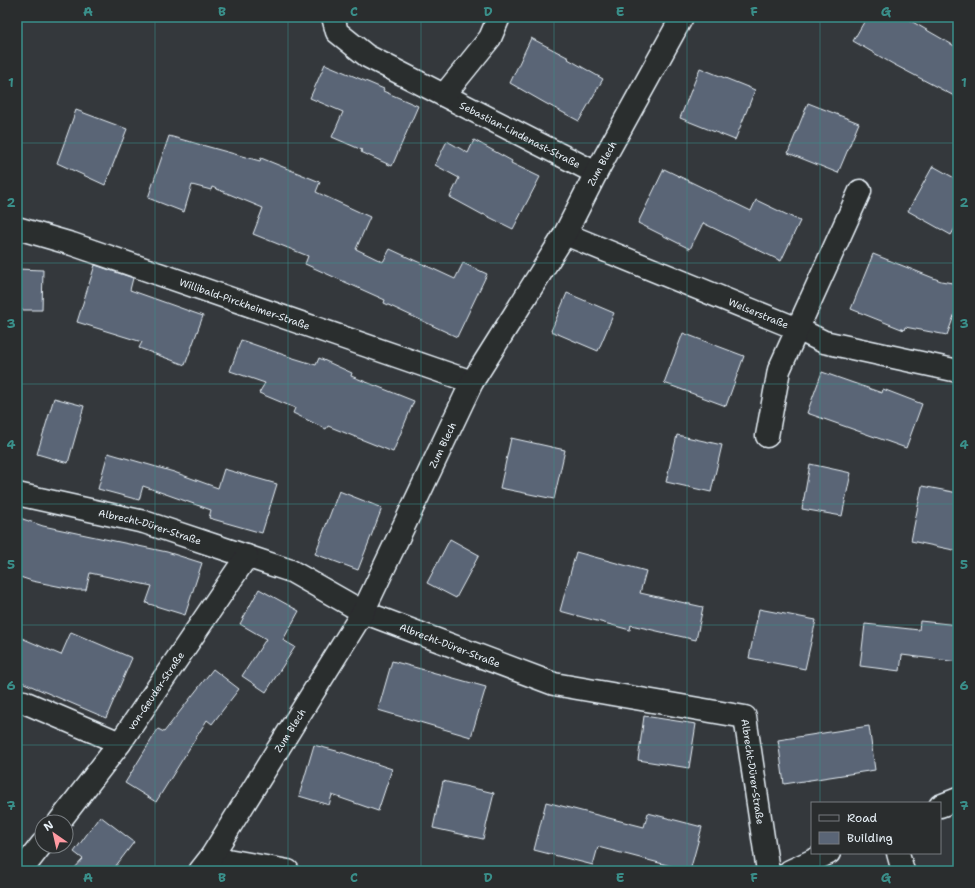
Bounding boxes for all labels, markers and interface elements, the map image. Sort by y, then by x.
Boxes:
text: A [83,3,93,20]
text: B [218,3,226,20]
text: C [350,3,358,20]
text: D [483,3,493,20]
text: E [616,3,625,20]
text: F [750,3,758,20]
text: G [881,3,892,20]
text: 1 [8,74,14,91]
text: 1 [961,74,967,91]
street label: Sebastian-Lindenast-Straße [458,98,583,171]
street label: Zum Blech [584,139,619,188]
text: 2 [6,194,16,211]
text: 2 [959,194,969,211]
street label: Willibald-Pirckheimer-Straße [178,275,312,332]
street label: Welserstraße [726,295,791,331]
text: 3 [6,315,16,332]
text: 3 [959,315,969,332]
street label: Zum Blech [426,420,459,470]
text: 4 [6,436,16,453]
text: 4 [959,436,969,453]
street label: Albrecht-Dürer-Straße [97,506,204,547]
text: 5 [7,556,15,573]
text: 5 [960,556,968,573]
street label: Albrecht-Dürer-Straße [398,620,503,670]
street label: von-Geuder-Straße [124,649,187,733]
text: 6 [6,677,16,694]
text: 6 [959,677,969,694]
street label: Zum Blech [271,706,308,755]
street label: Albrecht-Dürer-Straße [739,718,768,826]
text: 7 [6,797,16,814]
text: 7 [959,797,969,814]
legend [811,802,941,854]
text: Road [847,810,878,826]
north arrow [34,814,74,854]
text: N [41,817,57,835]
text: Building [847,830,893,846]
text: A [83,869,93,886]
text: B [218,869,226,886]
text: C [350,869,358,886]
text: D [483,869,493,886]
text: E [616,869,625,886]
text: F [750,869,758,886]
text: G [881,869,892,886]

